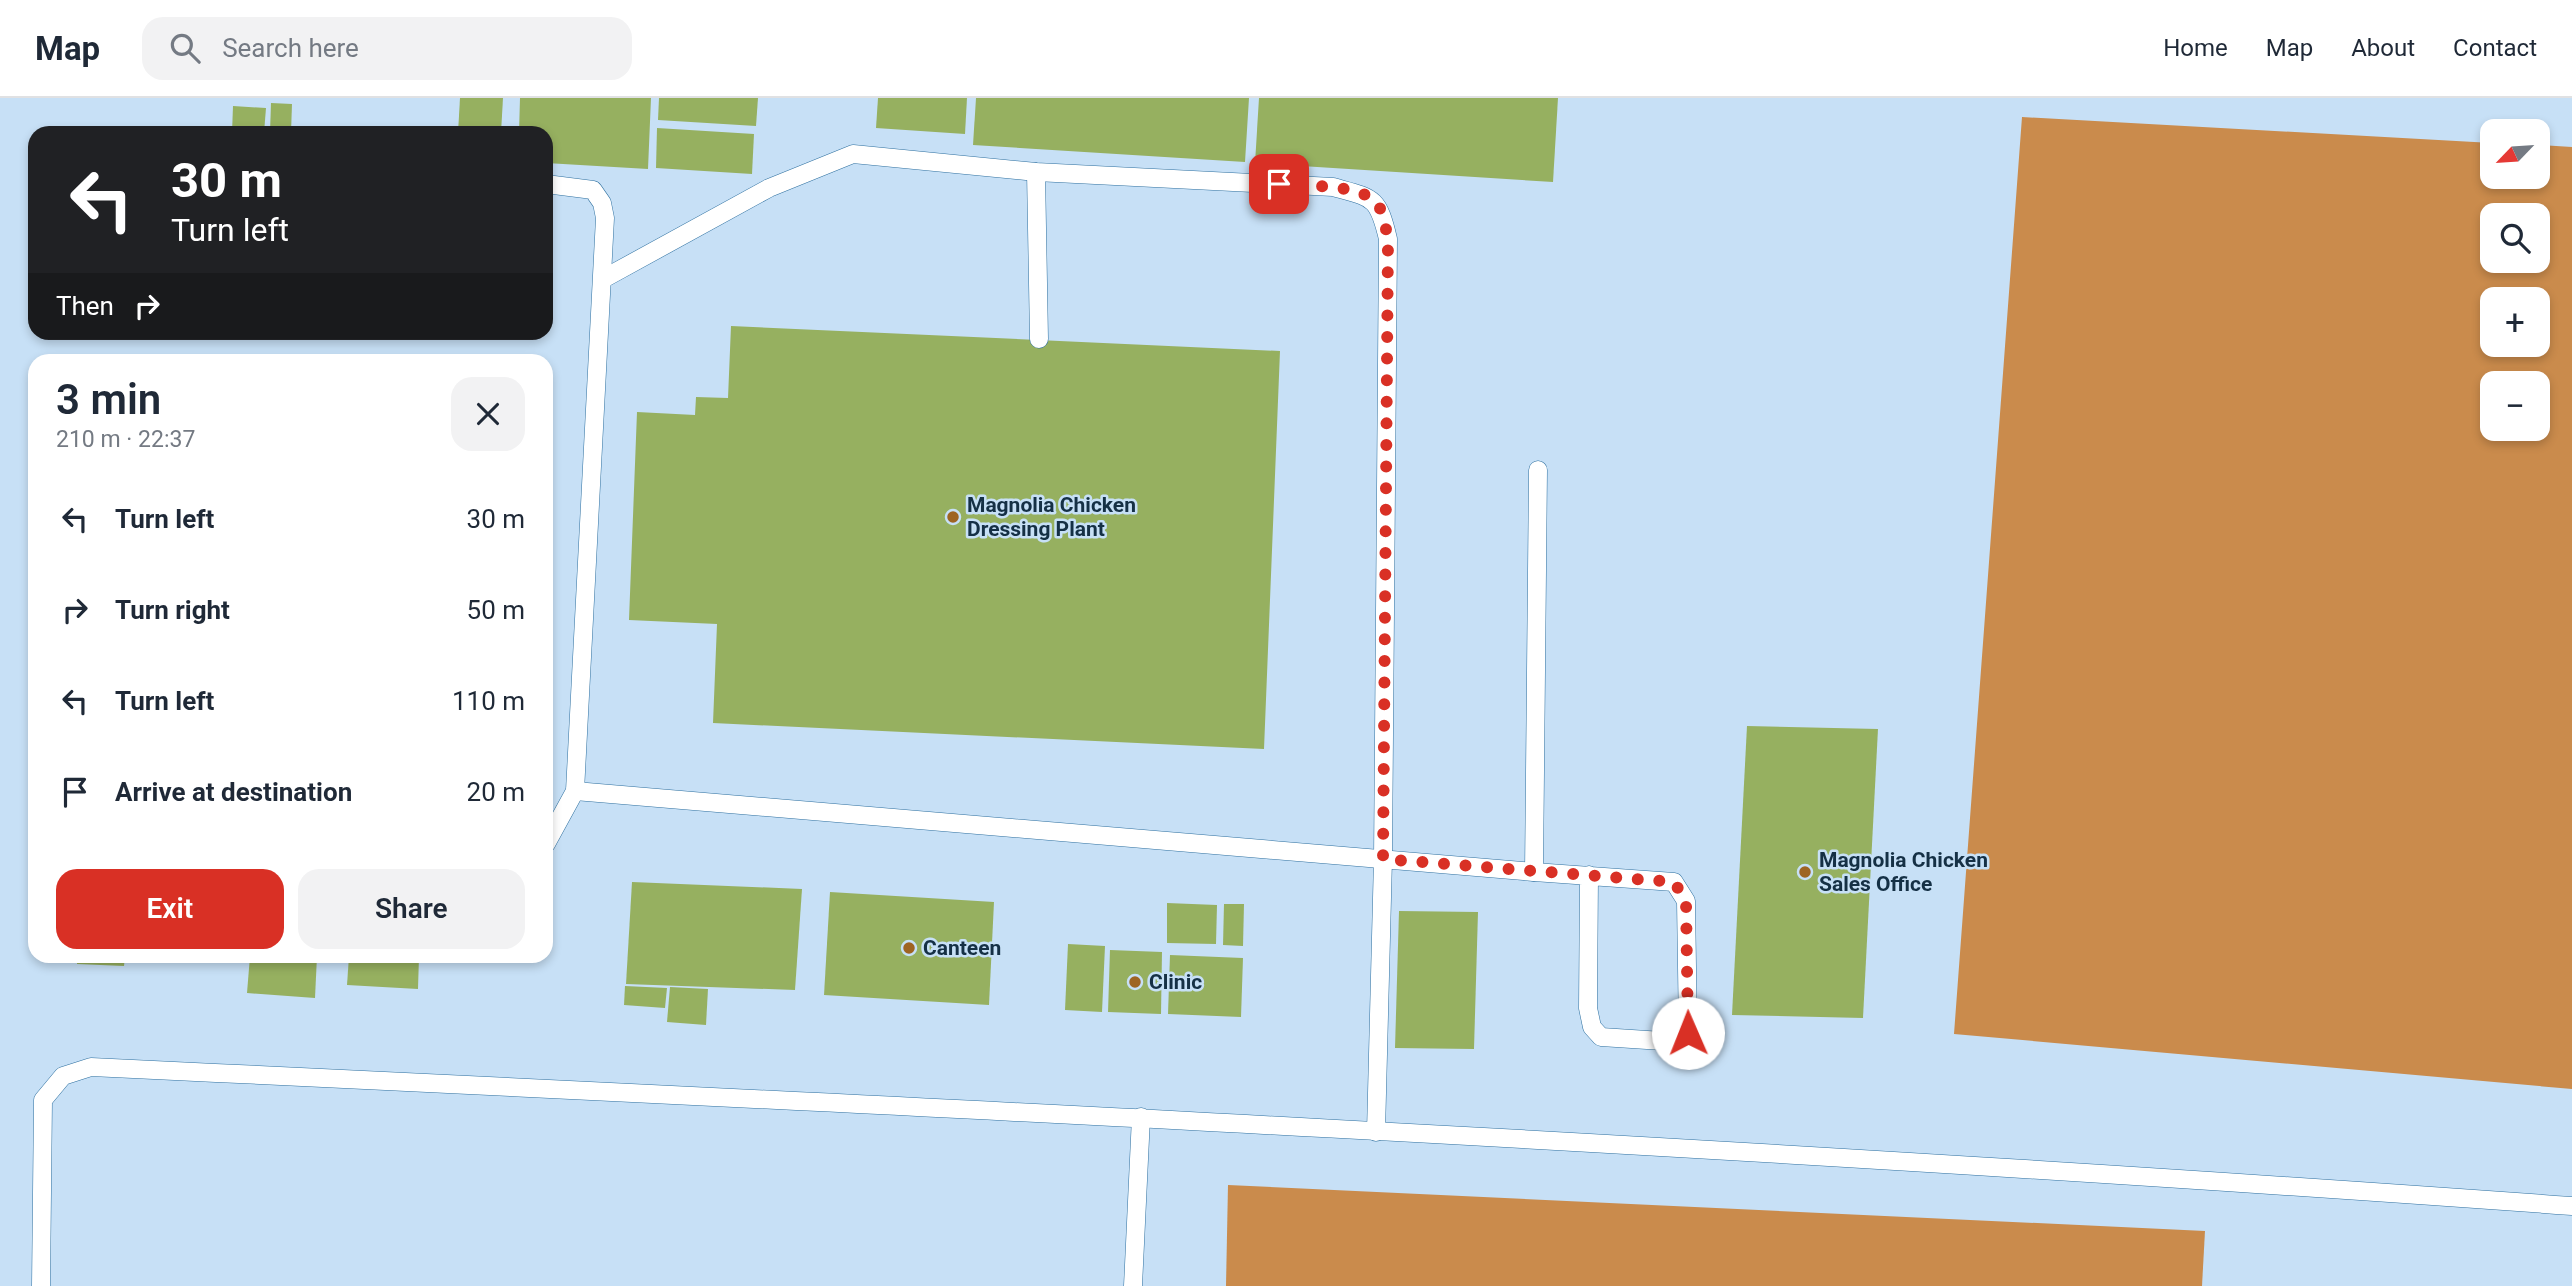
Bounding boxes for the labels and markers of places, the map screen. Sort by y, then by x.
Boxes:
pin [1249,154,1309,214]
place label: Magnolia Chicken Dressing Plant [967,493,1136,541]
marker: Magnolia Chicken Dressing Plant [945,509,961,525]
place label: Magnolia Chicken Sales Office [1819,848,1988,896]
marker: Magnolia Chicken Sales Office [1797,864,1813,880]
place label: Canteen [923,936,1001,960]
marker: Canteen [901,940,917,956]
place label: Clinic [1149,970,1202,994]
marker: Clinic [1127,974,1143,990]

